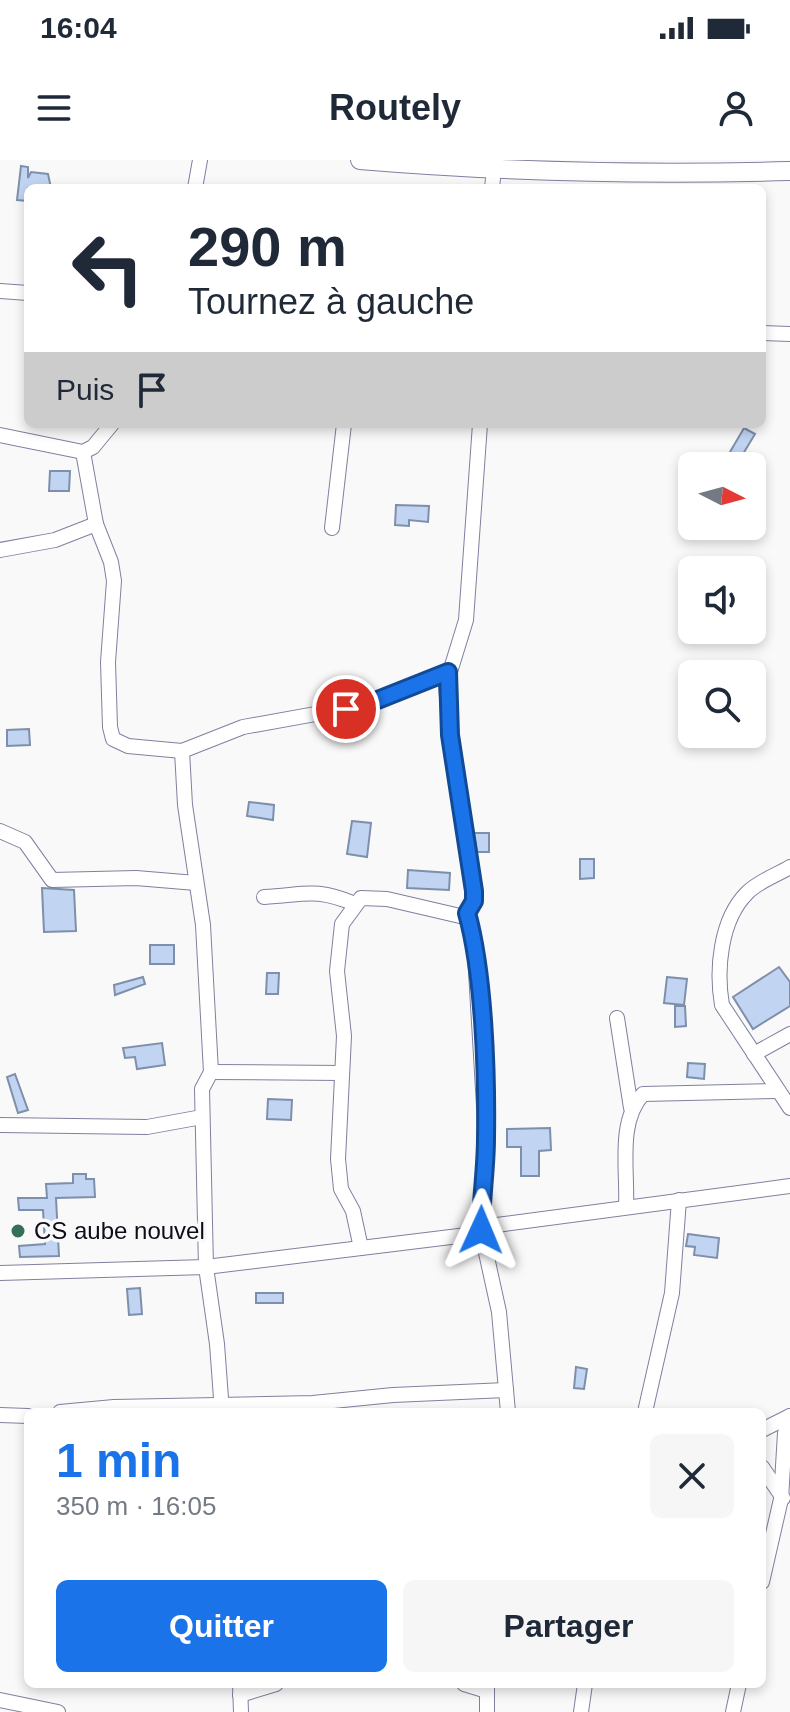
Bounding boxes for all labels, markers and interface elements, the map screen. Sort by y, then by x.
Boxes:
text: 16:04 [40,11,117,44]
icon: menu [32,86,76,130]
icon: person [714,86,758,130]
text: Routely [329,87,461,128]
text: 290 m [188,215,347,278]
icon: left [56,216,160,320]
text: Tournez à gauche [188,281,474,322]
icon: arrive [130,368,174,412]
text: Puis [56,373,114,406]
north arrow [678,452,766,540]
map controls [678,452,766,748]
button: sound [678,556,766,644]
button: search [678,660,766,748]
pin [312,675,380,743]
icon: arrive [324,687,368,731]
position arrow [439,1188,523,1272]
place label: CS aube nouvel [34,1217,205,1244]
marker: CS aube nouvel [9,1222,27,1240]
text: 1 min [56,1434,181,1487]
button: close [650,1434,734,1518]
text: 350 m · 16:05 [56,1491,216,1521]
button: Quitter [56,1580,387,1672]
button: Partager [403,1580,734,1672]

